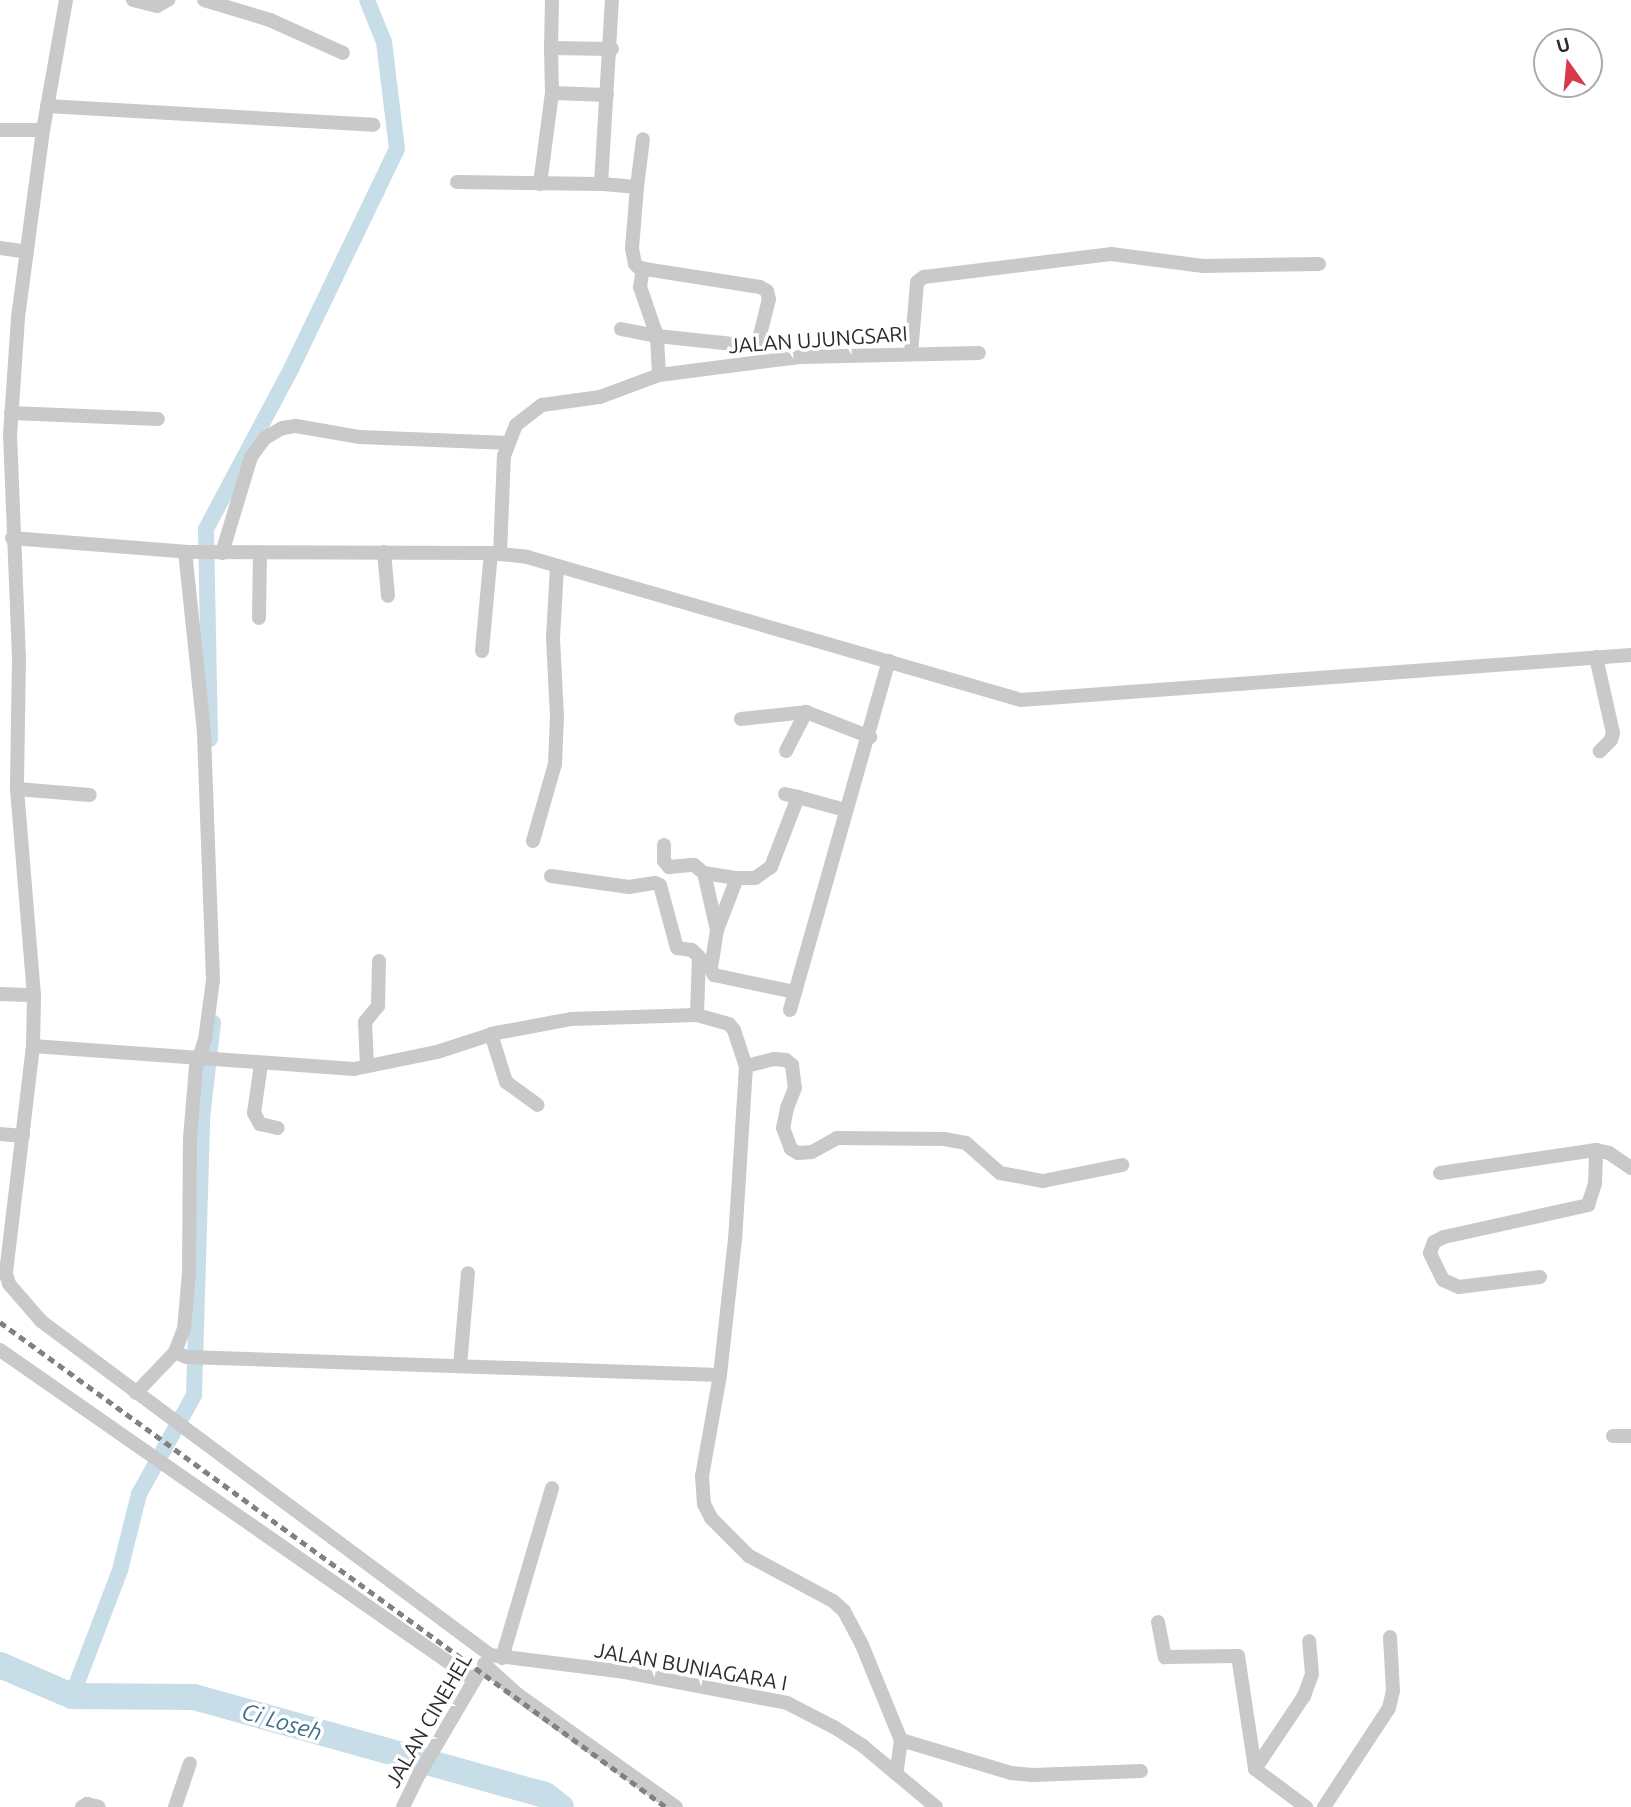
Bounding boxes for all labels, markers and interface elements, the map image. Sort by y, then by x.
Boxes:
north arrow [1533,28,1603,98]
text: U [1554,32,1572,57]
street label: JALAN UJUNGSARI [727,320,909,358]
street label: JALAN BUNIAGARA I [593,1637,789,1695]
street label: JALAN CINEHEL [379,1648,477,1792]
water label: Ci Loseh [239,1697,325,1747]

